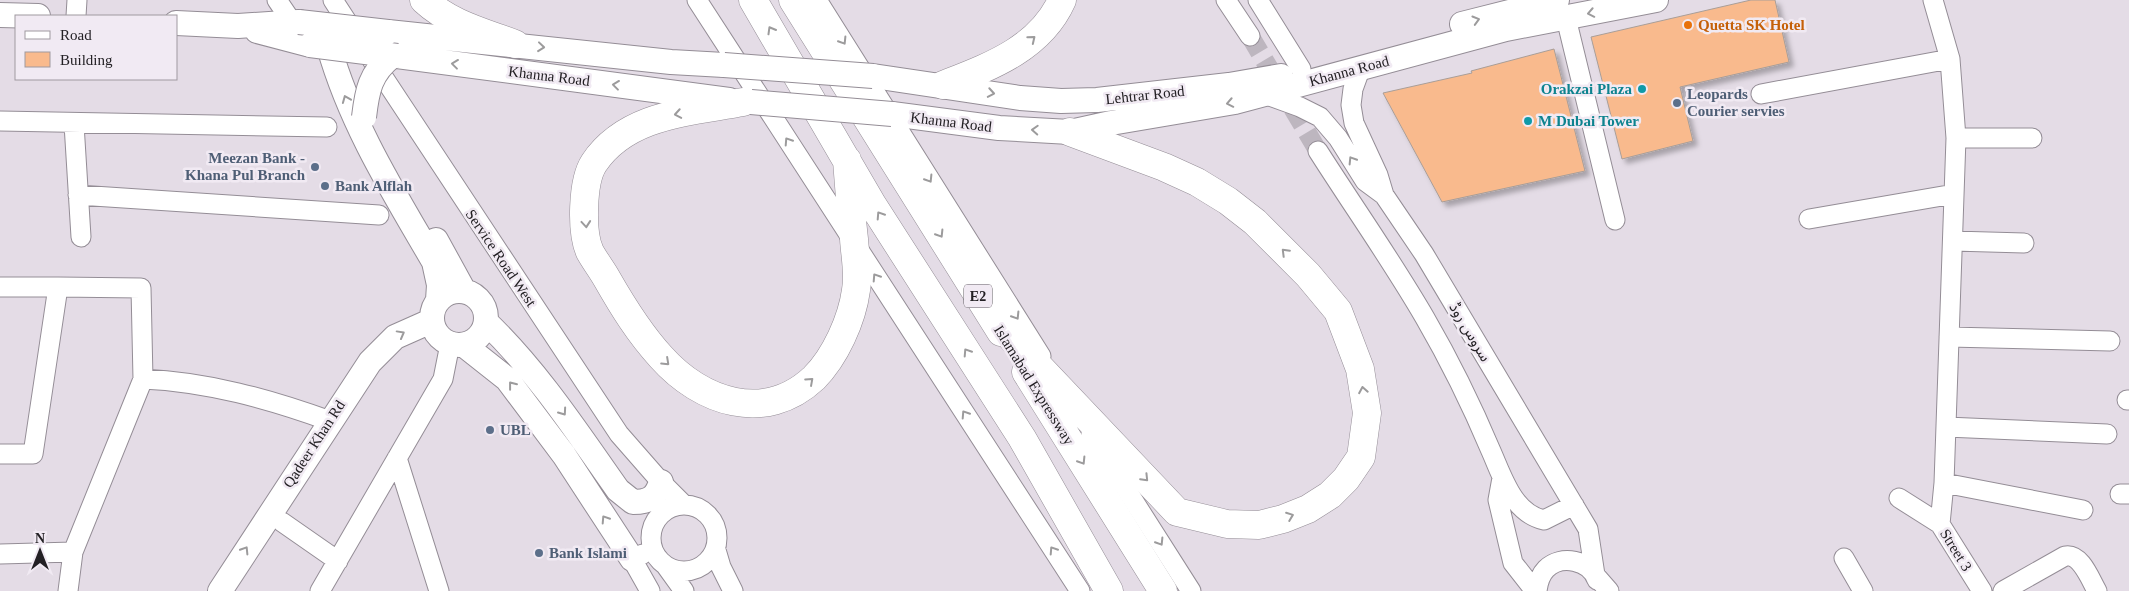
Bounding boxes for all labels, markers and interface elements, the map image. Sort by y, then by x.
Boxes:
one-way arrow [1586,7,1595,17]
legend [15,15,178,80]
one-way arrow [1471,16,1479,26]
place label: Quetta SK Hotel [1698,17,1805,33]
marker: Quetta SK Hotel [1682,19,1694,31]
one-way arrow [768,26,778,35]
text: Road [60,27,92,43]
one-way arrow [1027,35,1036,44]
one-way arrow [836,36,846,45]
one-way arrow [537,41,545,52]
text: Building [60,52,113,68]
street label: Khanna Road [1307,53,1391,89]
one-way arrow [450,59,458,70]
street label: Khanna Road [507,63,591,89]
one-way arrow [611,80,619,91]
place label: Orakzai Plaza [1541,81,1632,97]
street label: Lehtrar Road [1105,83,1186,107]
marker: Orakzai Plaza [1636,83,1648,95]
place label: Leopards Courier servies [1687,86,1785,119]
one-way arrow [986,88,995,98]
one-way arrow [342,95,353,104]
marker: Leopards Courier servies [1671,97,1683,109]
one-way arrow [1225,98,1234,108]
one-way arrow [674,109,682,119]
street label: Khanna Road [909,109,993,135]
place label: M Dubai Tower [1538,113,1639,129]
marker: M Dubai Tower [1522,115,1534,127]
one-way arrow [1031,125,1039,136]
one-way arrow [785,137,794,147]
place label: Meezan Bank - Khana Pul Branch [185,150,306,183]
one-way arrow [1348,156,1358,165]
marker: Meezan Bank - Khana Pul Branch [309,161,321,173]
one-way arrow [923,173,933,182]
place label: Bank Alflah [335,178,413,194]
marker: Bank Alflah [319,180,331,192]
street label: Service Road West [463,206,540,310]
one-way arrow [876,212,886,221]
one-way arrow [580,220,591,228]
one-way arrow [933,229,943,238]
one-way arrow [1282,249,1291,258]
one-way arrow [873,274,883,283]
road number: E2 [964,284,992,308]
street label: سروس روڈ [1445,300,1494,365]
one-way arrow [1010,311,1019,320]
street label: Islamabad Expressway [991,322,1078,448]
one-way arrow [396,331,405,341]
one-way arrow [964,349,974,358]
one-way arrow [660,356,669,365]
one-way arrow [804,378,813,387]
one-way arrow [509,381,518,391]
one-way arrow [1359,386,1369,394]
street label: Qadeer Khan Rd [280,397,348,491]
one-way arrow [557,406,566,416]
one-way arrow [962,410,971,419]
place label: UBL [500,422,531,438]
marker: UBL [484,424,496,436]
one-way arrow [1075,456,1085,465]
one-way arrow [1139,472,1148,481]
one-way arrow [1285,512,1294,522]
one-way arrow [601,515,611,524]
north arrow [15,526,65,576]
street label: Street 3 [1937,526,1975,574]
text: N [35,531,45,546]
one-way arrow [1153,536,1163,545]
place label: Bank Islami [549,545,627,561]
one-way arrow [239,546,249,555]
one-way arrow [1050,546,1059,556]
marker: Bank Islami [533,547,545,559]

